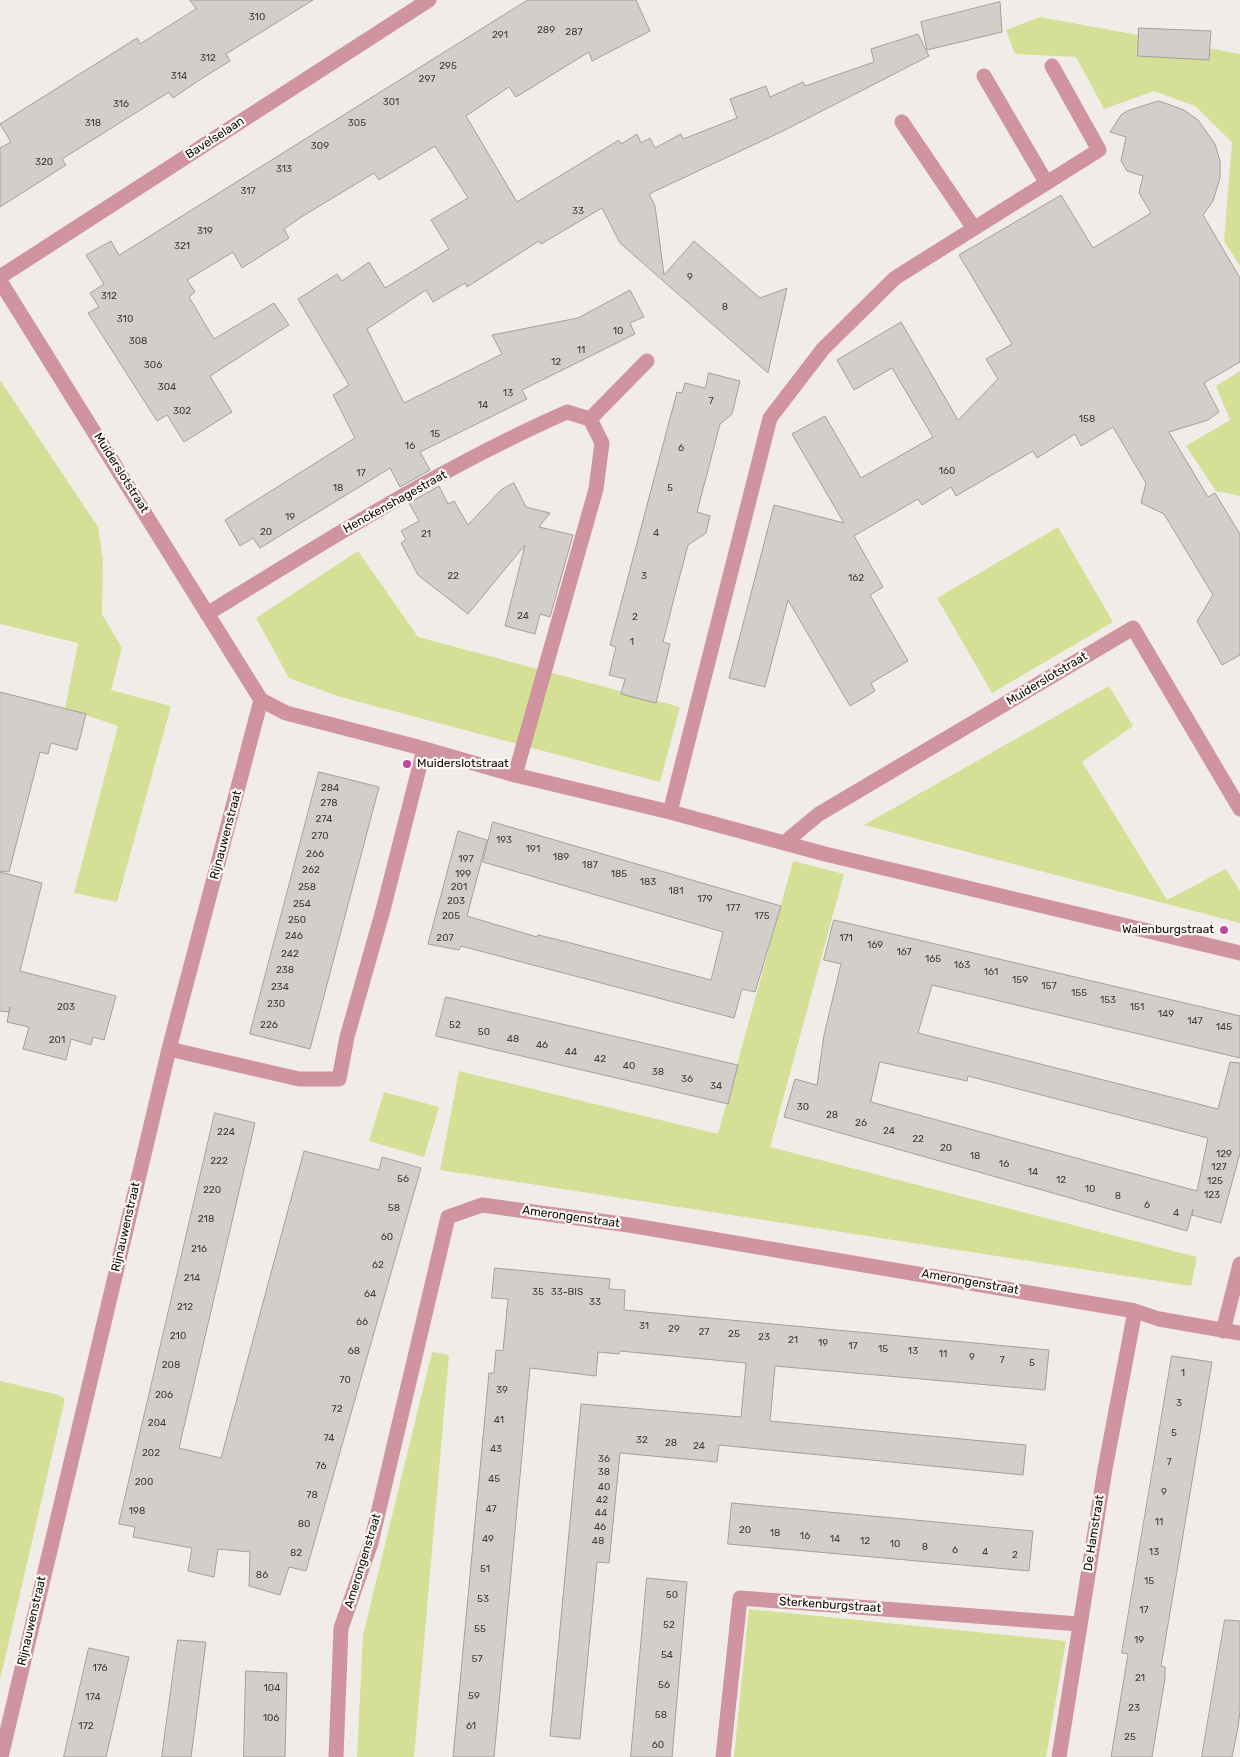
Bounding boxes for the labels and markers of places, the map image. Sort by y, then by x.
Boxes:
place label: Muiderslotstraat [417,757,509,771]
marker: Muiderslotstraat [401,758,413,770]
place label: Walenburgstraat [1122,923,1214,937]
marker: Walenburgstraat [1218,924,1230,936]

